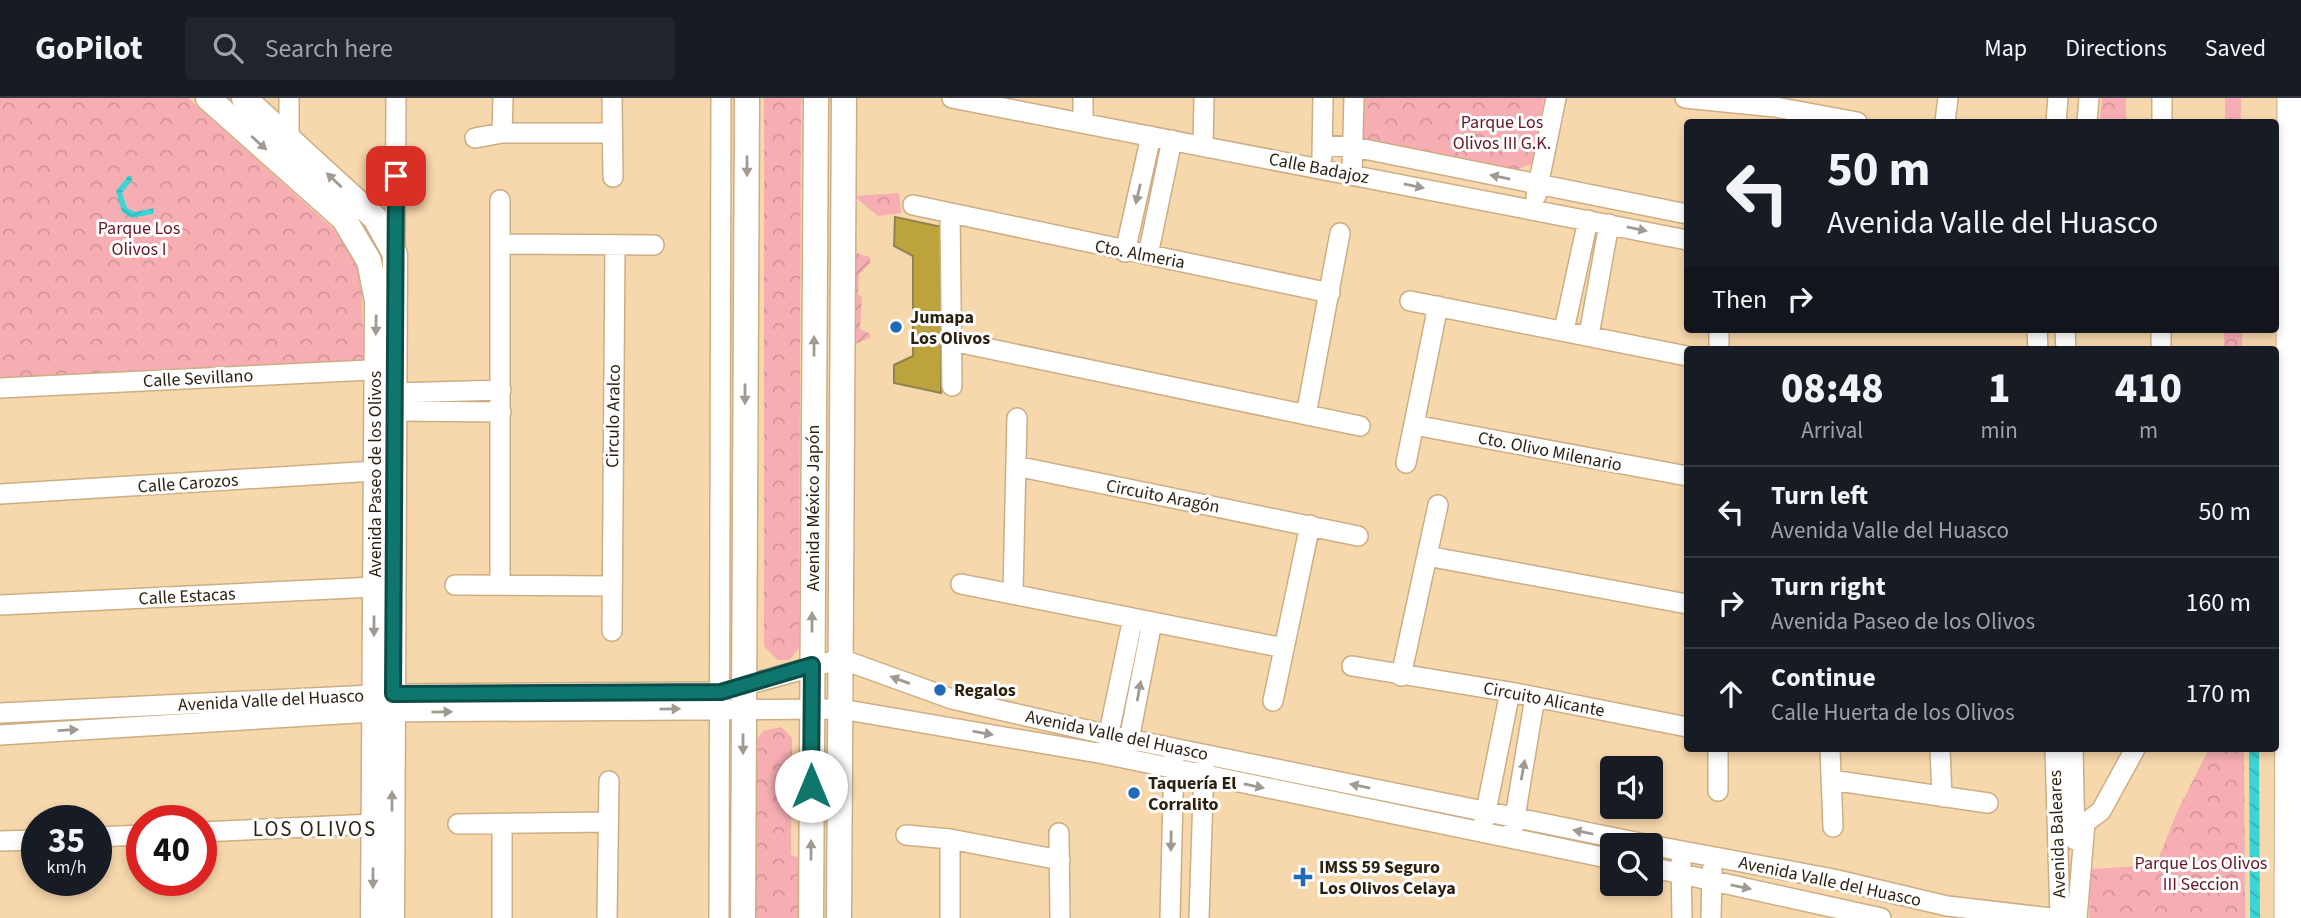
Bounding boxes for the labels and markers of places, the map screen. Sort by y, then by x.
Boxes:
pin [366,146,426,206]
place label: Jumapa Los Olivos [910,305,990,351]
marker: Jumapa Los Olivos [888,319,904,335]
place label: Regalos [954,678,1016,703]
marker: Regalos [932,682,948,698]
place label: Taquería El Corralito [1148,771,1236,817]
marker: Taquería El Corralito [1126,785,1142,801]
place label: IMSS 59 Seguro Los Olivos Celaya [1319,855,1456,901]
marker: IMSS 59 Seguro Los Olivos Celaya [1293,867,1313,887]

